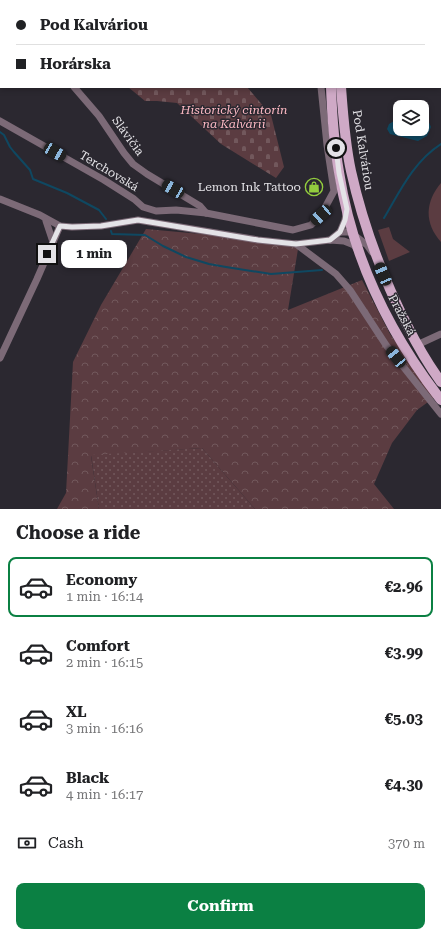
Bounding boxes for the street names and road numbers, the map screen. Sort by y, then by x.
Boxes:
street label: Pod Kalváriou [350,109,376,192]
street label: Slávičia [109,114,147,159]
street label: Terchovská [77,148,142,194]
street label: Pražská [385,292,419,338]

